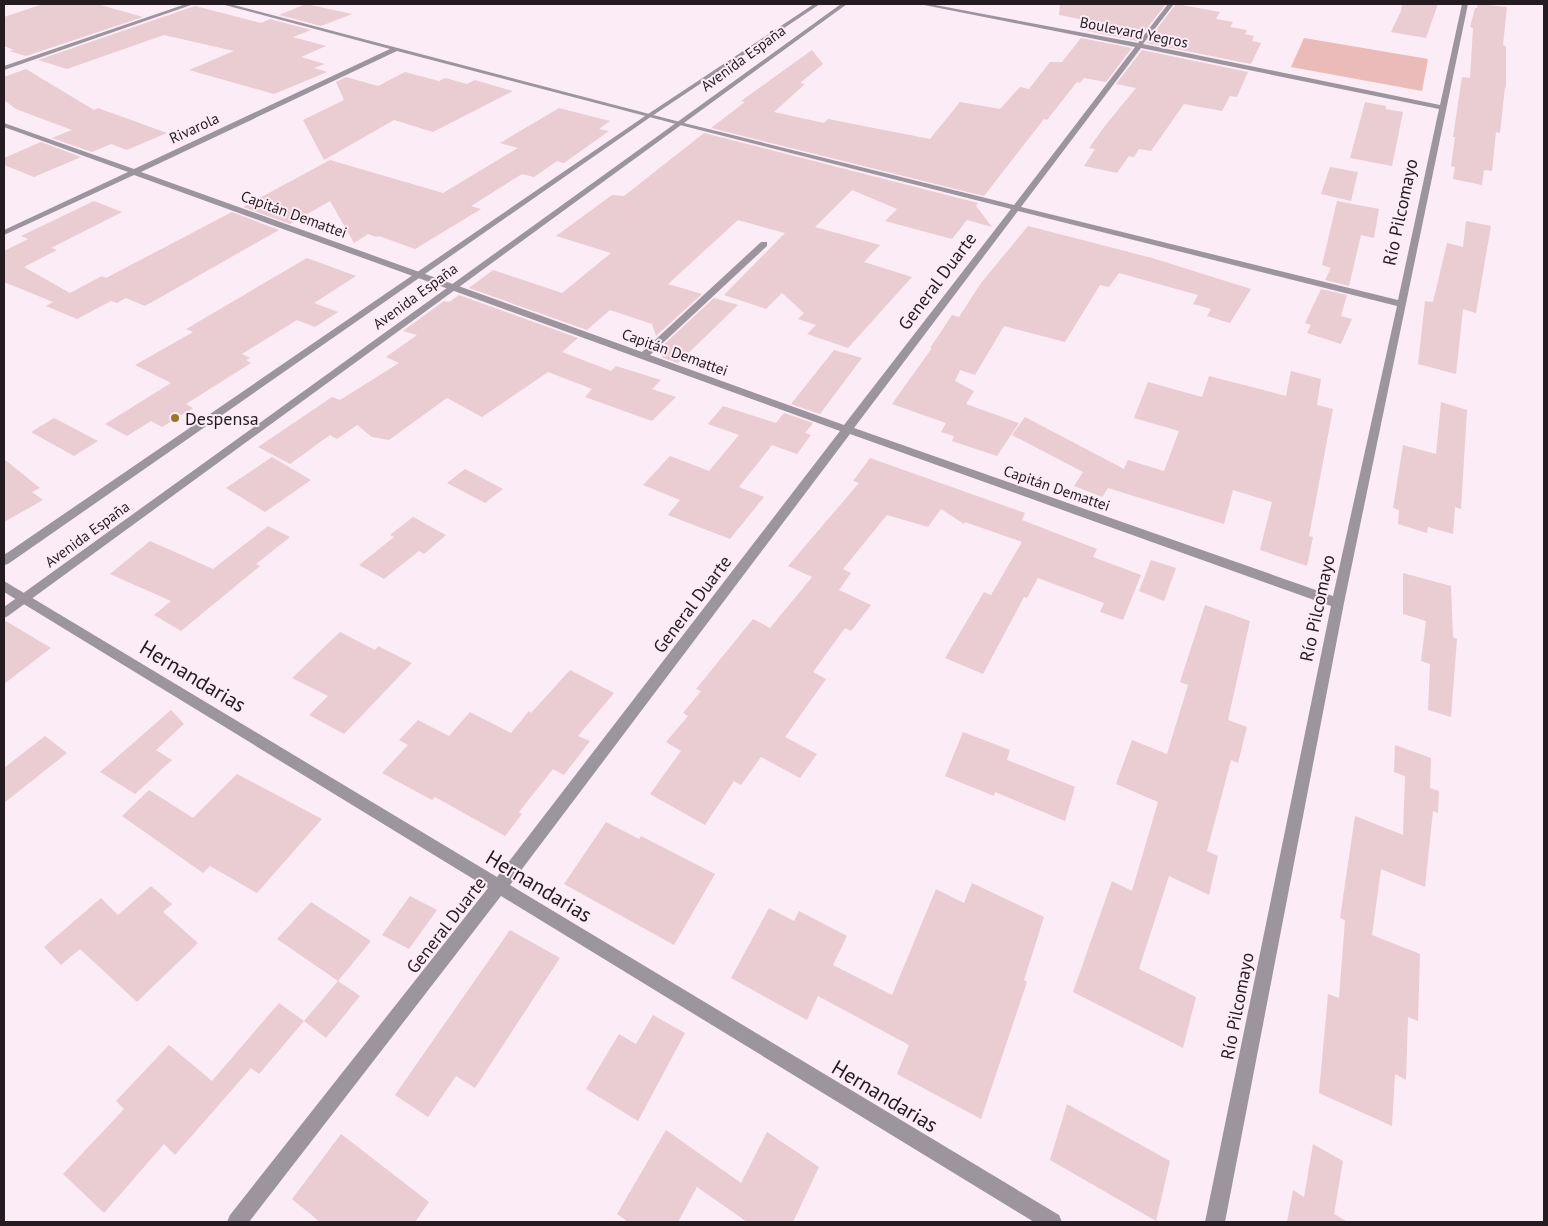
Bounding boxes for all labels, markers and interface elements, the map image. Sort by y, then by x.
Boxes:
street label: Boulevard Yegros [1078,12,1190,52]
street label: Avenida España [697,21,789,95]
street label: Rivarola [166,108,222,148]
street label: Río Pilcomayo [1377,156,1423,268]
street label: Capitán Demattei [238,186,350,242]
street label: General Duarte [893,228,981,334]
street label: Avenida España [369,259,461,333]
street label: Capitán Demattei [619,324,731,380]
place label: Despensa [185,407,259,430]
marker: Despensa [169,412,181,424]
street label: Capitán Demattei [1001,461,1113,515]
street label: Avenida España [41,497,133,571]
street label: General Duarte [648,551,736,657]
street label: Río Pilcomayo [1294,552,1340,664]
street label: Hernandarias [135,634,251,718]
street label: Hernandarias [481,844,597,928]
street label: General Duarte [401,872,491,978]
street label: Río Pilcomayo [1215,950,1259,1062]
street label: Hernandarias [827,1054,943,1138]

